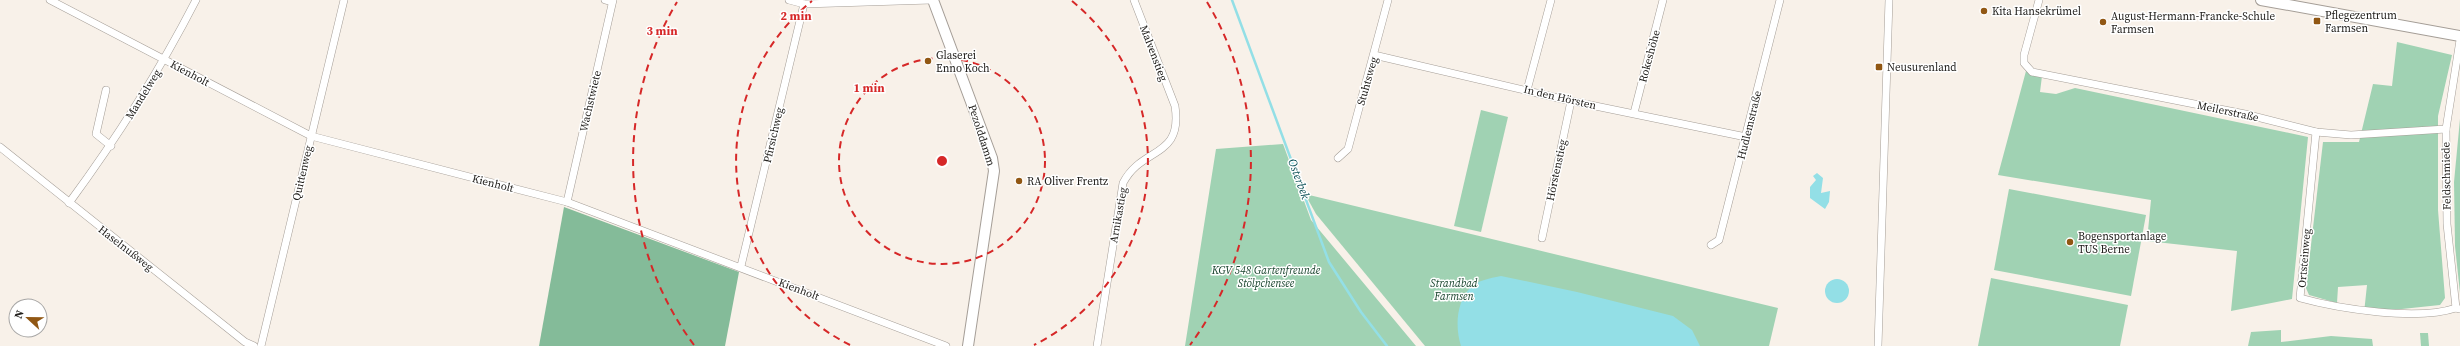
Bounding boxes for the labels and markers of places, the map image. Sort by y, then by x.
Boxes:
place label: Kita Hansekrümel [1992,4,2081,19]
marker: Kita Hansekrümel [1979,6,1989,16]
place label: Pflegezentrum Farmsen [2325,8,2397,36]
place label: August-Hermann-Francke-Schule Farmsen [2111,9,2275,37]
marker: Pflegezentrum Farmsen [2312,16,2322,26]
marker: August-Hermann-Francke-Schule Farmsen [2098,17,2108,27]
place label: Glaserei Enno Koch [936,48,990,76]
marker: Glaserei Enno Koch [923,56,933,66]
place label: Neusurenland [1887,60,1957,75]
marker: Neusurenland [1874,62,1884,72]
centre of rings [935,154,949,168]
place label: RA Oliver Frentz [1027,174,1108,189]
marker: RA Oliver Frentz [1014,176,1024,186]
place label: Bogensportanlage TUS Berne [2078,229,2167,257]
marker: Bogensportanlage TUS Berne [2065,237,2075,247]

